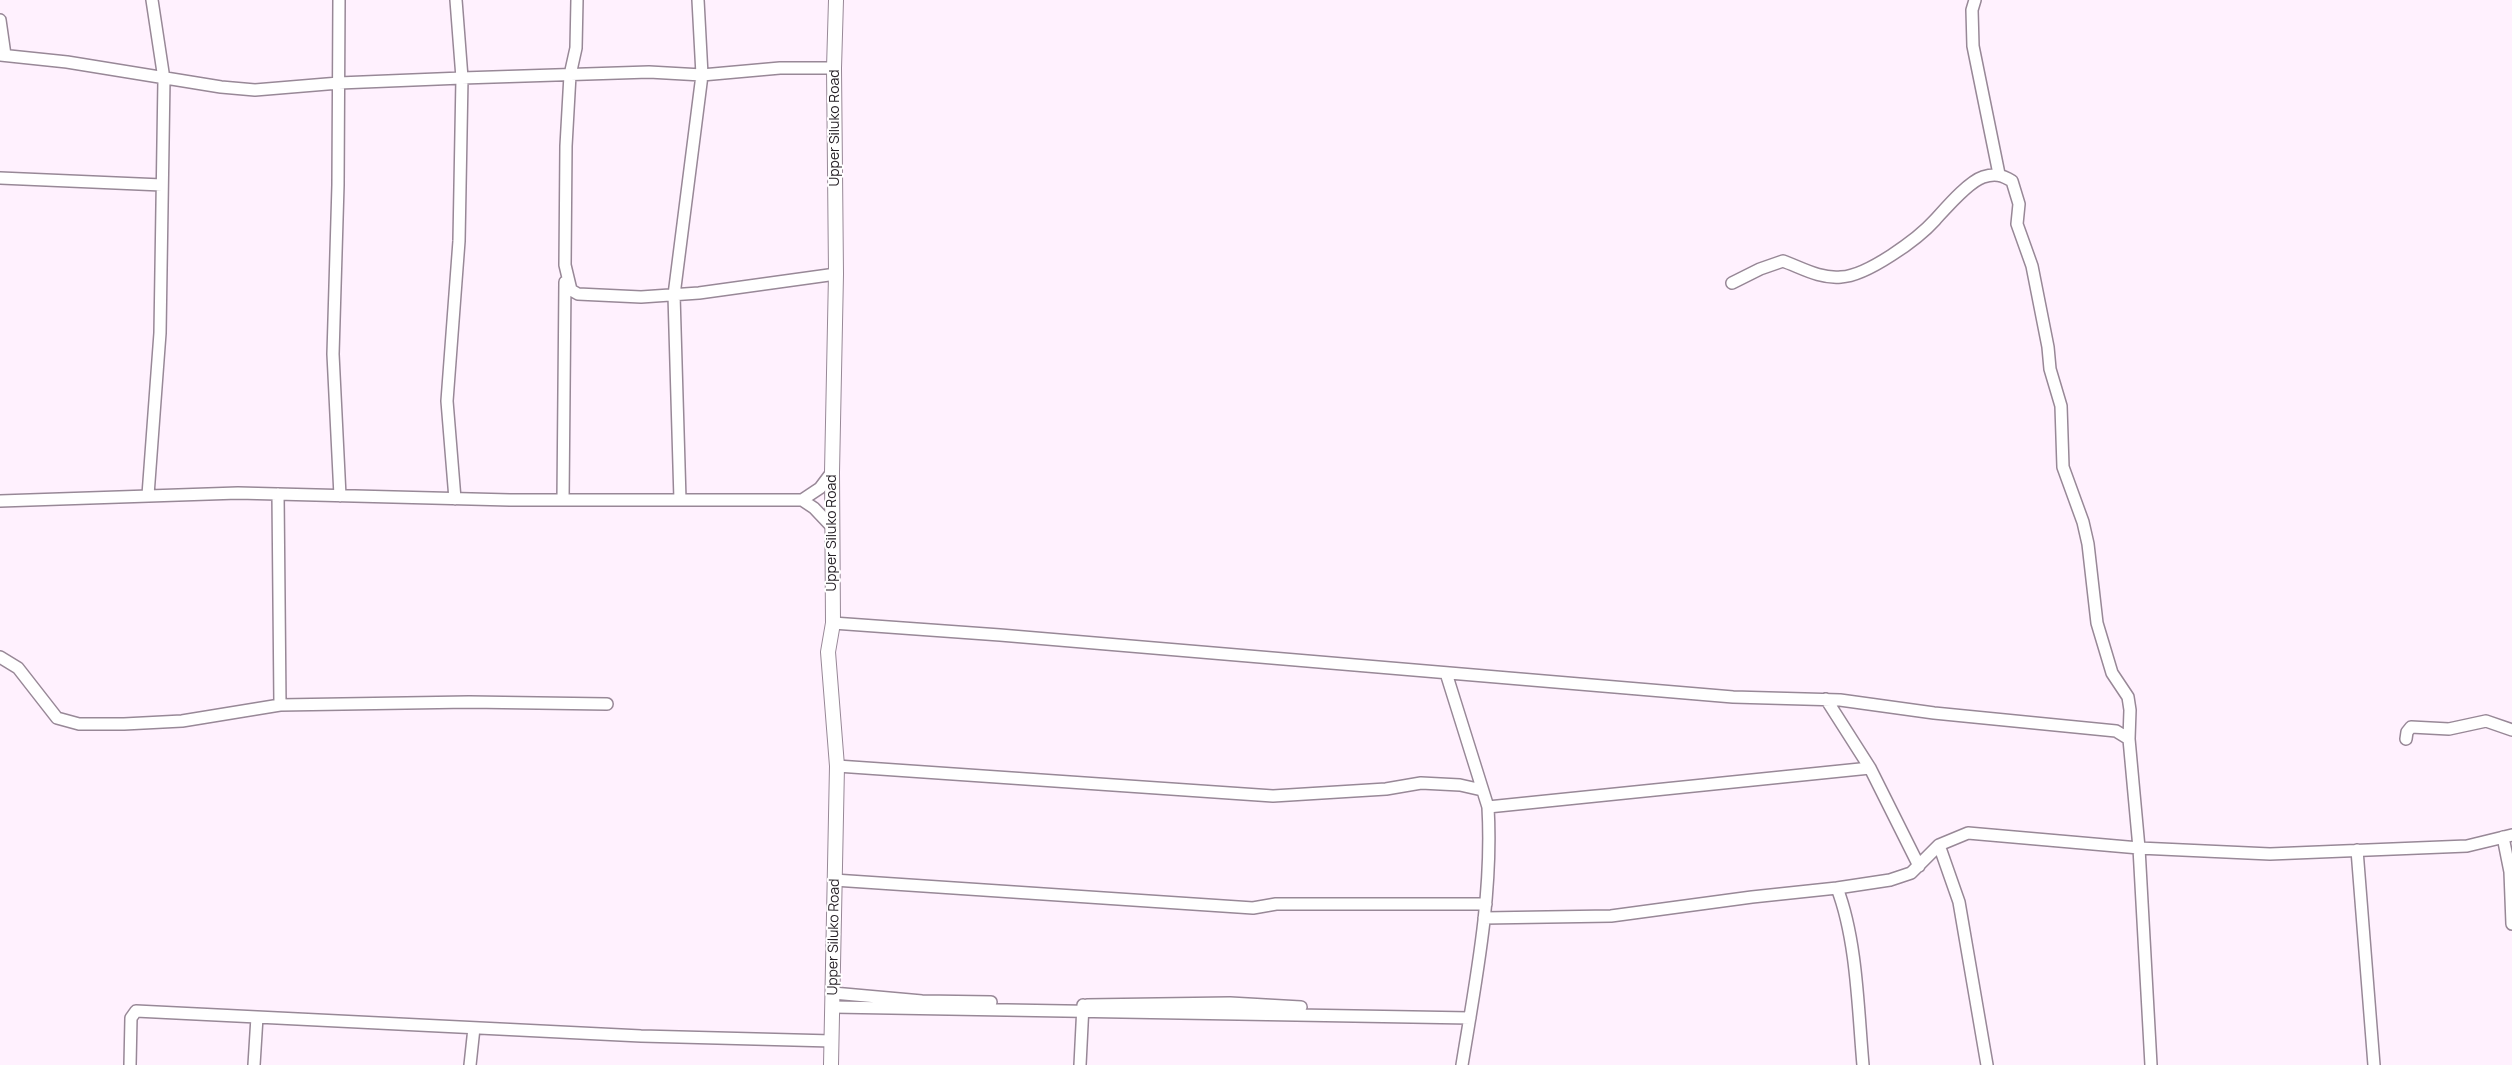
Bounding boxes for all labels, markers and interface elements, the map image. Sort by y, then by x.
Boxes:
street label: Upper Siluko Road [827,70,843,186]
street label: Upper Siluko Road [824,475,840,591]
street label: Upper Siluko Road [825,878,843,996]

